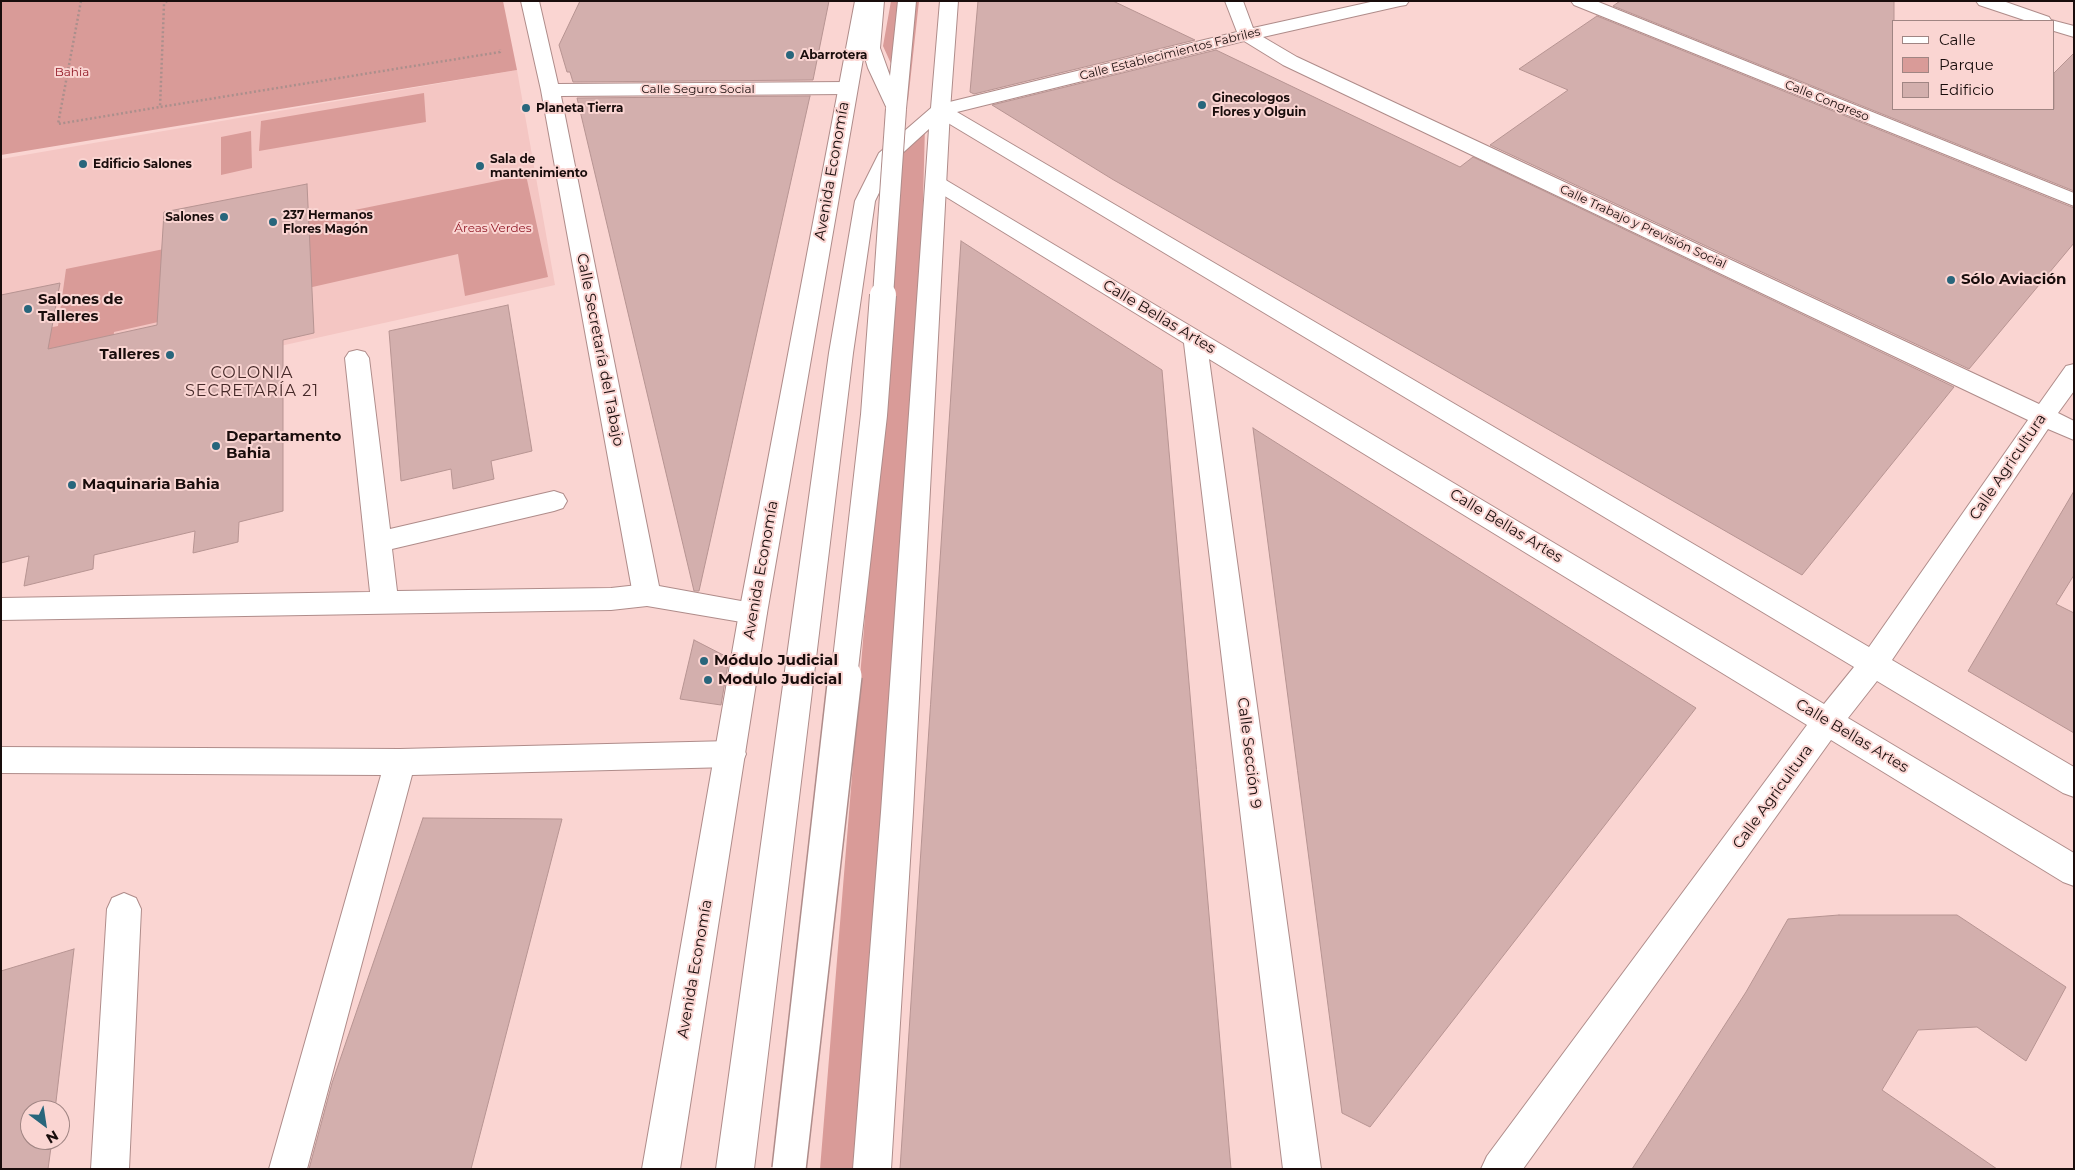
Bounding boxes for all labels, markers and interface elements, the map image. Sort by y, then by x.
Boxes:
legend [1892,20,2055,110]
street label: Calle Establecimientos Fabriles [1078,25,1262,83]
text: Calle [1939,30,1976,49]
place label: Abarrotera [800,48,868,62]
marker: Abarrotera [784,49,796,61]
text: Parque [1939,55,1994,74]
park label: Bahia [55,65,89,79]
street label: Calle Congreso [1783,78,1871,124]
text: Edificio [1939,80,1994,99]
street label: Calle Seguro Social [641,82,755,96]
place label: Ginecologos Flores y Olguin [1212,91,1306,119]
marker: Ginecologos Flores y Olguin [1196,99,1208,111]
street label: Avenida Economía [811,100,853,242]
place label: Planeta Tierra [536,101,623,115]
marker: Planeta Tierra [520,102,532,114]
place label: Sala de mantenimiento [490,152,588,180]
place label: Edificio Salones [93,157,192,171]
marker: Edificio Salones [77,158,89,170]
marker: Sala de mantenimiento [474,160,486,172]
street label: Calle Trabajo y Previsión Social [1557,182,1729,272]
place label: 237 Hermanos Flores Magón [283,208,373,236]
place label: Salones [165,210,214,224]
marker: Salones [218,211,230,223]
marker: 237 Hermanos Flores Magón [267,216,279,228]
park label: Áreas Verdes [454,221,532,235]
street label: Calle Secretaría del Tabajo [572,252,628,448]
place label: Sólo Aviación [1961,271,2066,289]
marker: Sólo Aviación [1945,274,1957,286]
street label: Calle Bellas Artes [1099,276,1219,358]
place label: Salones de Talleres [38,291,123,326]
marker: Salones de Talleres [22,303,34,315]
place label: Talleres [100,346,160,364]
marker: Talleres [164,349,176,361]
district label: COLONIA SECRETARÍA 21 [183,363,321,401]
street label: Calle Agricultura [1966,410,2050,524]
place label: Departamento Bahia [226,428,341,463]
marker: Departamento Bahia [210,440,222,452]
place label: Maquinaria Bahia [82,476,220,494]
marker: Maquinaria Bahia [66,479,78,491]
street label: Calle Bellas Artes [1446,485,1566,567]
street label: Avenida Economía [740,499,782,641]
place label: Módulo Judicial [714,652,838,670]
marker: Módulo Judicial [698,655,710,667]
place label: Modulo Judicial [718,671,842,689]
marker: Modulo Judicial [702,674,714,686]
street label: Calle Bellas Artes [1792,695,1912,777]
street label: Calle Sección 9 [1233,696,1265,810]
street label: Calle Agricultura [1729,741,1817,853]
street label: Avenida Economía [674,898,716,1040]
north arrow [20,1100,70,1150]
text: N [43,1126,62,1148]

